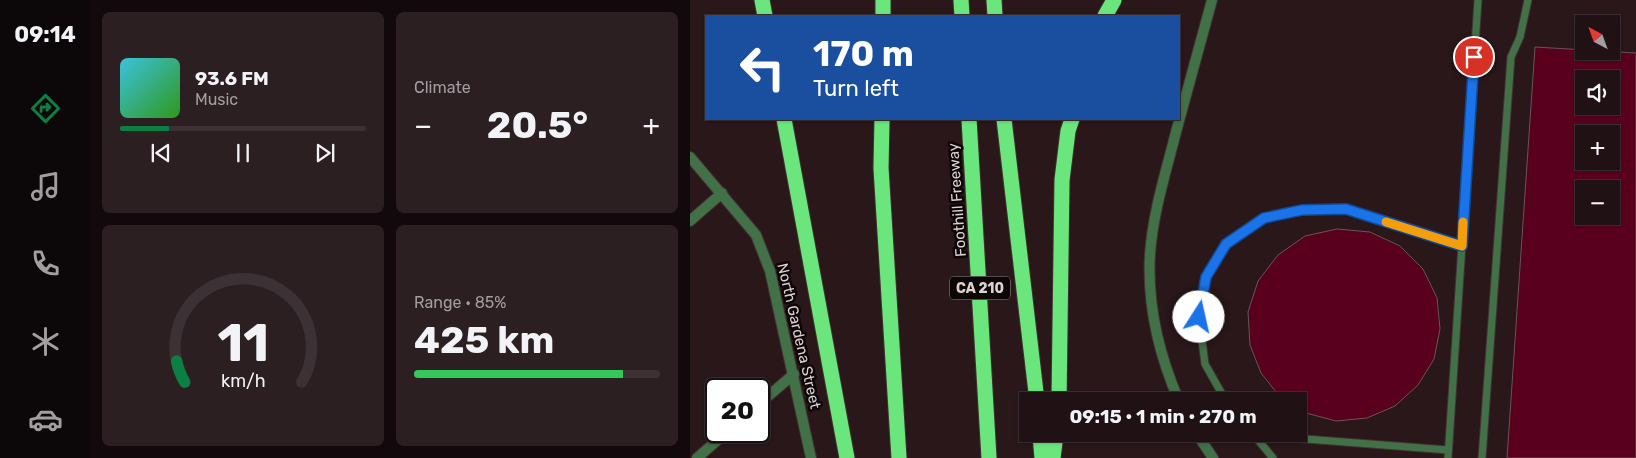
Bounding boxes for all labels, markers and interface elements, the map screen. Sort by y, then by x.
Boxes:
north arrow [1575,15,1620,60]
map controls [1575,15,1620,225]
text: 09:14 [14,21,76,48]
text: 170 m [813,33,914,75]
icon: left [730,35,795,100]
pin [1453,36,1495,78]
icon: arrive [1460,43,1488,71]
text: 93.6 FM [195,67,269,90]
button: sound [1575,70,1620,115]
text: Turn left [813,75,899,102]
text: Climate [414,78,471,97]
text: Music [195,90,238,109]
icon: directions [28,91,63,126]
text: 20.5° [487,102,588,148]
text: − [414,109,432,142]
text: + [643,109,660,142]
button: + [1575,125,1620,170]
icon: previous [147,139,175,167]
icon: pause [229,139,257,167]
icon: next [311,139,339,167]
street label: Foothill Freeway [944,142,970,258]
icon: music [28,169,63,204]
button: − [1575,180,1620,225]
icon: phone [28,246,63,281]
street label: North Gardena Street [773,261,825,411]
road number: CA 210 [950,276,1010,300]
position arrow [1172,290,1224,342]
text: Range · 85% [414,293,507,312]
text: 11 [217,312,269,374]
text: 425 km [414,317,554,363]
icon: climate [28,324,63,359]
text: km/h [221,370,265,391]
speed limit sign: 20 [705,378,770,443]
icon: car [28,402,63,437]
text: 09:15 · 1 min · 270 m [1069,405,1257,428]

